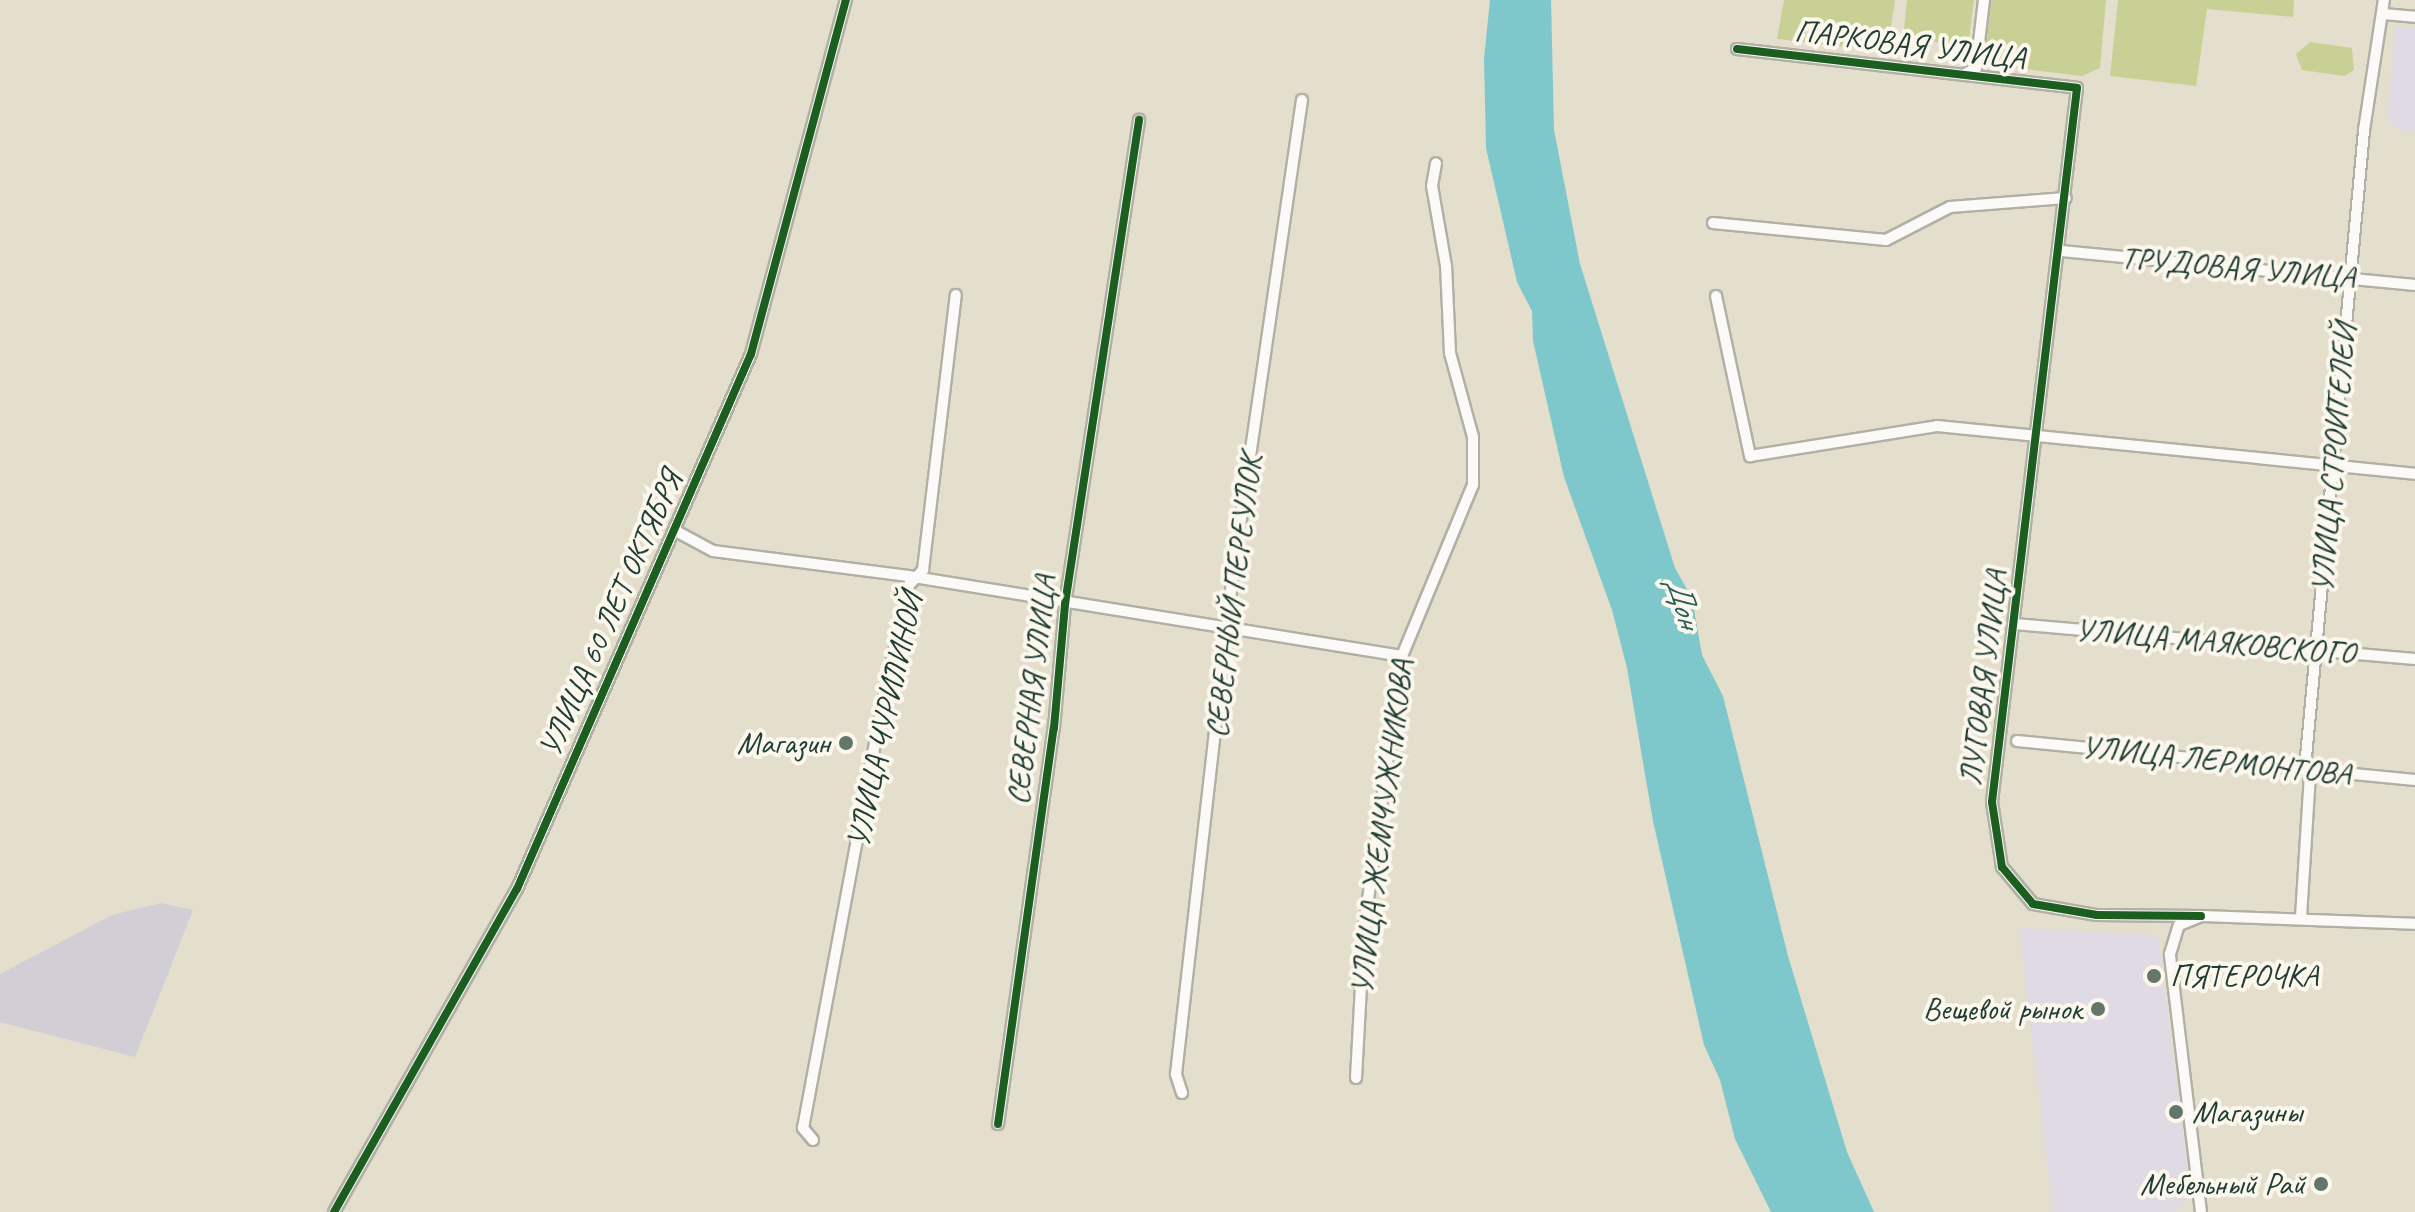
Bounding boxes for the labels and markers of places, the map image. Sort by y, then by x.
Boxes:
place label: Магазин [737,724,830,762]
marker: Магазин [837,734,855,752]
place label: ПЯТЕРОЧКА [2170,957,2318,995]
marker: ПЯТЕРОЧКА [2145,967,2163,985]
place label: Вещевой рынок [1923,990,2082,1028]
marker: Вещевой рынок [2089,1000,2107,1018]
place label: Магазины [2192,1093,2302,1131]
marker: Магазины [2167,1103,2185,1121]
place label: Мебельный Рай [2140,1165,2305,1203]
marker: Мебельный Рай [2312,1175,2330,1193]

